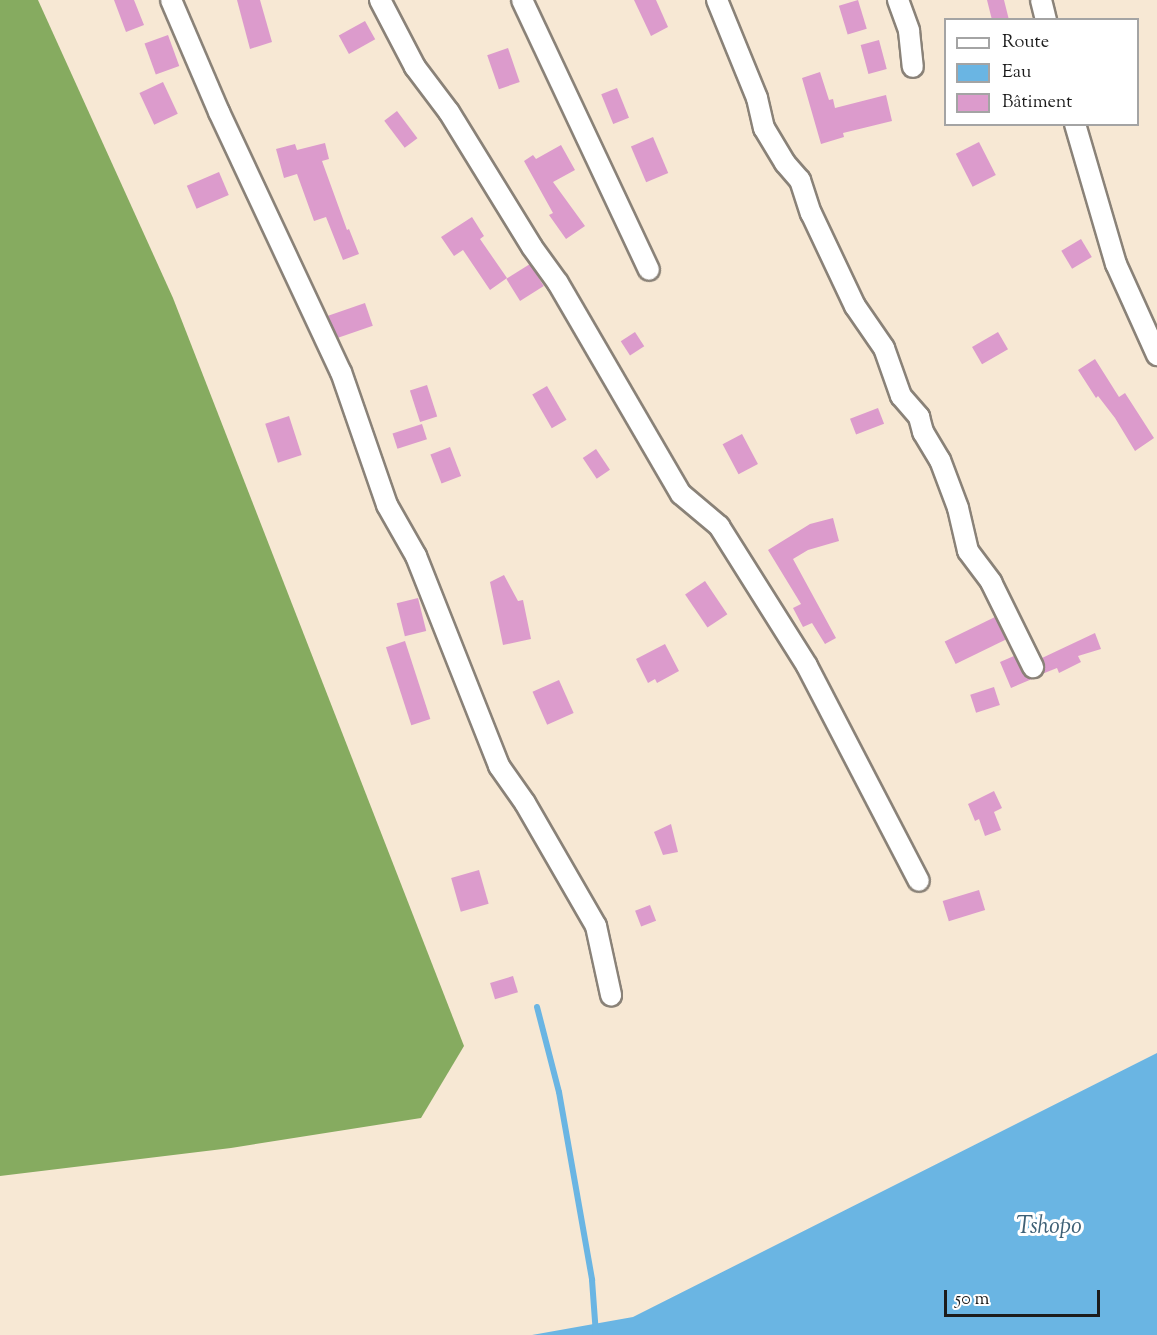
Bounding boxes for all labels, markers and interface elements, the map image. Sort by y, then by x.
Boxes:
legend [944,18,1139,126]
text: Route [1002,30,1049,56]
text: Eau [1002,60,1031,86]
text: Bâtiment [1002,90,1072,116]
water label: Tshopo [1016,1214,1082,1242]
scale bar [947,1278,1103,1316]
text: 50 m [955,1287,989,1313]

